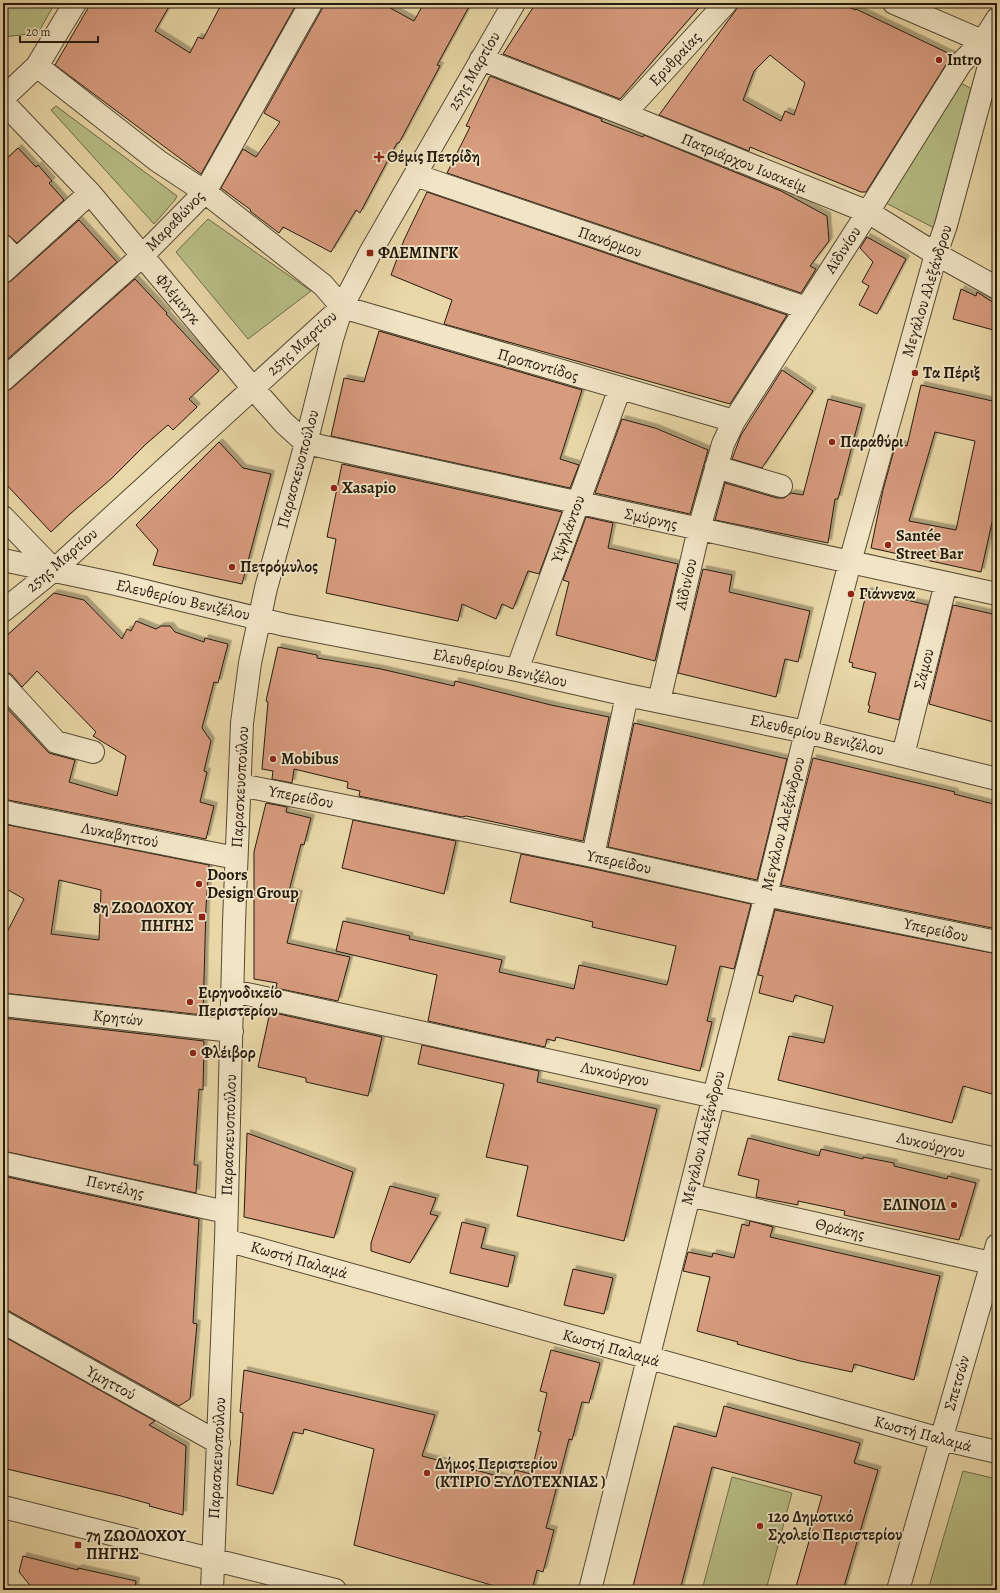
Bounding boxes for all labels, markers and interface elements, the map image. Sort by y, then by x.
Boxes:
scale bar [20,18,98,44]
text: 20 m [26,24,50,40]
street label: 25ης Μαρτίου [442,27,506,115]
street label: Ερυθραίας [644,27,706,91]
place label: Intro [947,49,982,71]
marker: Intro [934,55,944,65]
street label: Πατριάρχου Ιωακείμ [678,128,811,198]
place label: Θέμις Πετρίδη [387,146,480,168]
marker: Θέμις Πετρίδη [374,152,384,162]
street label: Μαραθώνος [140,186,210,256]
street label: Πανόρμου [575,221,645,263]
street label: Αϊδινίου [819,222,866,279]
street label: Μεγάλου Αλεξάνδρου [896,222,958,360]
place label: ΦΛΕΜΙΝΓΚ [378,242,459,264]
marker: ΦΛΕΜΙΝΓΚ [365,248,375,258]
street label: Φλέμινγκ [150,269,206,330]
street label: 25ης Μαρτίου [262,305,342,381]
street label: Προποντίδος [495,343,581,387]
place label: Τα Πέριξ [923,362,980,384]
marker: Τα Πέριξ [910,368,920,378]
street label: Παρασκευοπούλου [272,407,324,531]
place label: Παραθύρι [840,431,904,453]
marker: Παραθύρι [827,437,837,447]
place label: Xasapio [342,477,396,499]
marker: Xasapio [329,483,339,493]
street label: Υψηλάντου [545,492,590,567]
street label: Σμύρνης [623,503,680,535]
street label: 25ης Μαρτίου [22,523,102,597]
place label: Santée Street Bar [896,525,964,565]
marker: Santée Street Bar [883,540,893,550]
place label: Πετρόμυλος [240,556,318,578]
street label: Αϊδινίου [669,556,703,613]
marker: Πετρόμυλος [227,562,237,572]
street label: Ελευθερίου Βενιζέλου [114,574,252,626]
place label: Γιάννενα [859,583,916,605]
marker: Γιάννενα [846,589,856,599]
street label: Ελευθερίου Βενιζέλου [431,643,569,693]
street label: Σάμου [908,646,940,692]
street label: Ελευθερίου Βενιζέλου [748,709,886,761]
street label: Παρασκευοπούλου [226,726,254,848]
place label: Mobibus [281,748,339,770]
marker: Mobibus [268,754,278,764]
street label: Μεγάλου Αλεξάνδρου [756,755,810,893]
street label: Υπερείδου [266,780,335,814]
street label: Λυκαβηττού [78,817,161,853]
street label: Υπερείδου [584,844,653,880]
place label: Doors Design Group [207,864,299,904]
marker: Doors Design Group [194,879,204,889]
place label: 8η ΖΩΟΔΟΧΟΥ ΠΗΓΗΣ [93,897,195,937]
marker: 8η ΖΩΟΔΟΧΟΥ ΠΗΓΗΣ [197,912,207,922]
street label: Υπερείδου [901,912,970,948]
place label: Ειρηνοδικείο Περιστερίου [198,982,282,1022]
marker: Ειρηνοδικείο Περιστερίου [185,997,195,1007]
street label: Κρητών [92,1004,144,1032]
place label: Φλέιβορ [201,1042,256,1064]
marker: Φλέιβορ [188,1048,198,1058]
street label: Λυκούργου [578,1056,651,1092]
street label: Μεγάλου Αλεξάνδρου [676,1069,730,1207]
street label: Παρασκευοπούλου [216,1074,242,1196]
street label: Λυκούργου [894,1126,967,1164]
street label: Πεντέλης [84,1170,146,1204]
place label: ΕΛΙΝΟΙΛ [883,1194,947,1216]
marker: ΕΛΙΝΟΙΛ [949,1200,959,1210]
street label: Θράκης [813,1213,867,1245]
street label: Κωστή Παλαμά [248,1236,351,1285]
street label: Κωστή Παλαμά [560,1324,663,1373]
street label: Σπετσών [939,1352,975,1413]
street label: Υμηττού [81,1360,140,1406]
street label: Παρασκευοπούλου [203,1397,231,1519]
street label: Κωστή Παλαμά [872,1410,975,1458]
place label: Δήμος Περιστερίου (ΚΤΙΡΙΟ ΞΥΛΟΤΕΧΝΙΑΣ ) [435,1453,606,1493]
marker: Δήμος Περιστερίου (ΚΤΙΡΙΟ ΞΥΛΟΤΕΧΝΙΑΣ ) [422,1468,432,1478]
place label: 12ο Δημοτικό Σχολείο Περιστερίου [768,1506,902,1546]
marker: 12ο Δημοτικό Σχολείο Περιστερίου [755,1521,765,1531]
place label: 7η ΖΩΟΔΟΧΟΥ ΠΗΓΗΣ [86,1525,187,1565]
marker: 7η ΖΩΟΔΟΧΟΥ ΠΗΓΗΣ [73,1540,83,1550]

